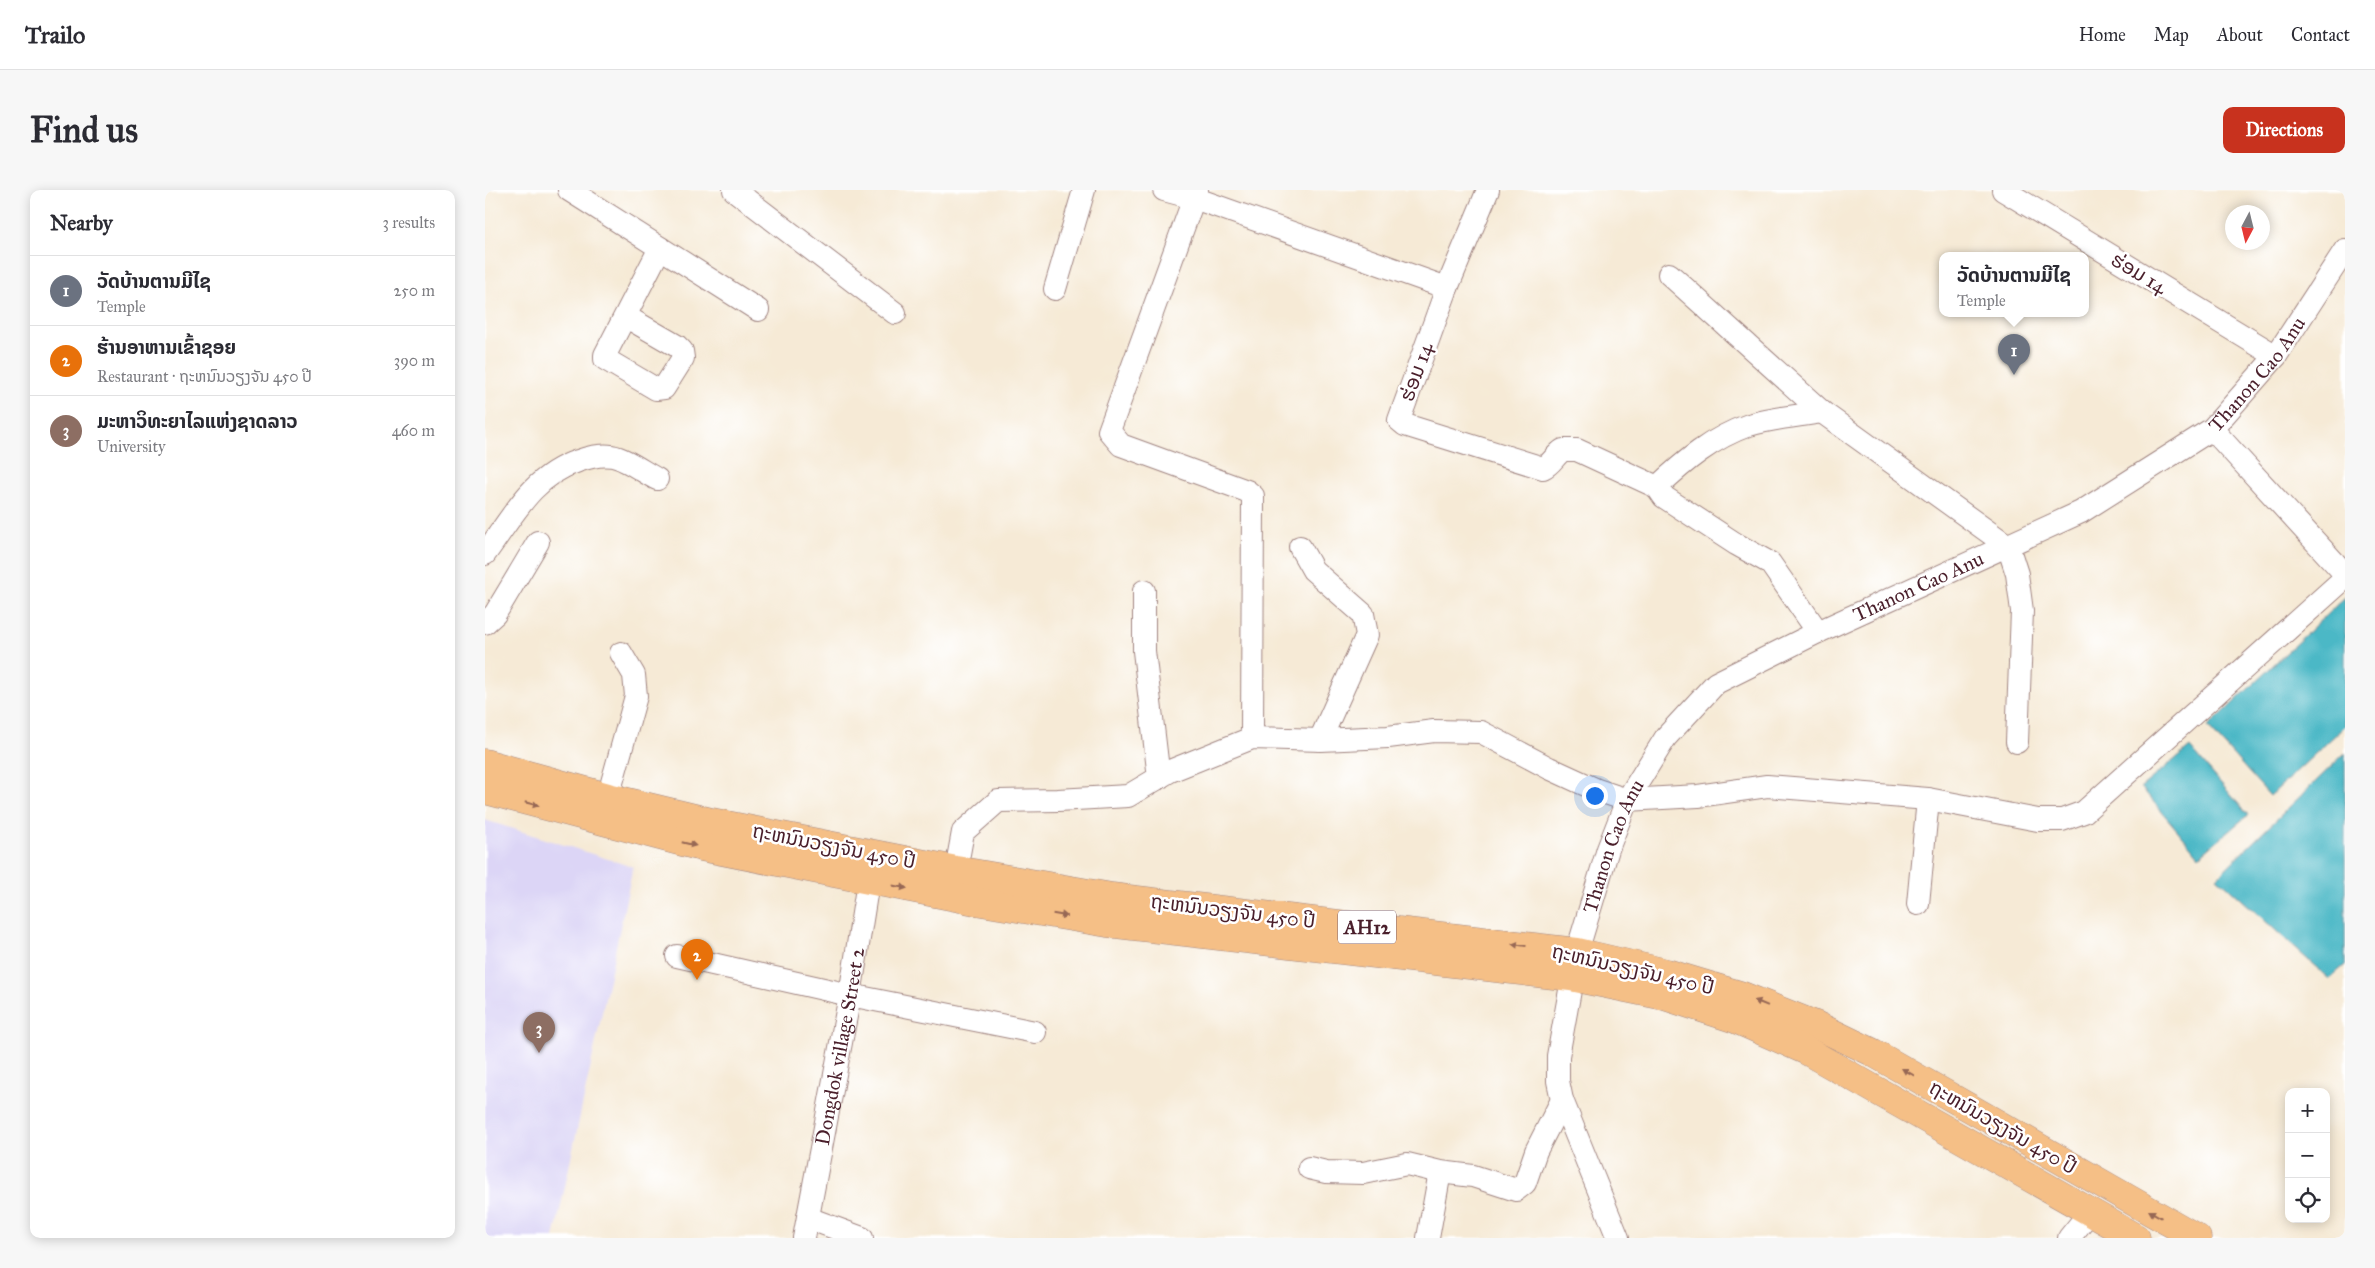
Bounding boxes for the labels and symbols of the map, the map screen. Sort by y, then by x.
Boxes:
north arrow [2225,205,2270,250]
street label: ຮ່ອມ 14 [2107,247,2172,299]
street label: Thanon Cao Anu [2203,312,2310,437]
pin: 1 [1998,334,2030,375]
street label: ຮ່ອມ 14 [1394,339,1438,404]
street label: Thanon Cao Anu [1849,546,1988,626]
street label: Thanon Cao Anu [1577,774,1649,916]
your location [1582,783,1608,809]
one-way arrow [524,800,539,808]
street label: ຖະຫນົນວຽງຈັນ 450 ປີ [750,818,918,875]
one-way arrow [682,840,697,848]
one-way arrow [892,883,908,891]
street label: ຖະຫນົນວຽງຈັນ 450 ປີ [1149,889,1317,934]
road number: AH12 [1338,910,1396,944]
one-way arrow [1052,912,1068,920]
pin: 2 [681,939,713,980]
street label: ຖະຫນົນວຽງຈັນ 450 ປີ [1549,939,1717,1000]
one-way arrow [1510,941,1526,949]
street label: Dongdok village Street 2 [810,946,869,1147]
one-way arrow [1753,999,1768,1007]
pin: 3 [523,1012,555,1053]
one-way arrow [1901,1068,1914,1077]
street label: ຖະຫນົນວຽງຈັນ 450 ປີ [1925,1075,2081,1180]
one-way arrow [2148,1209,2162,1218]

